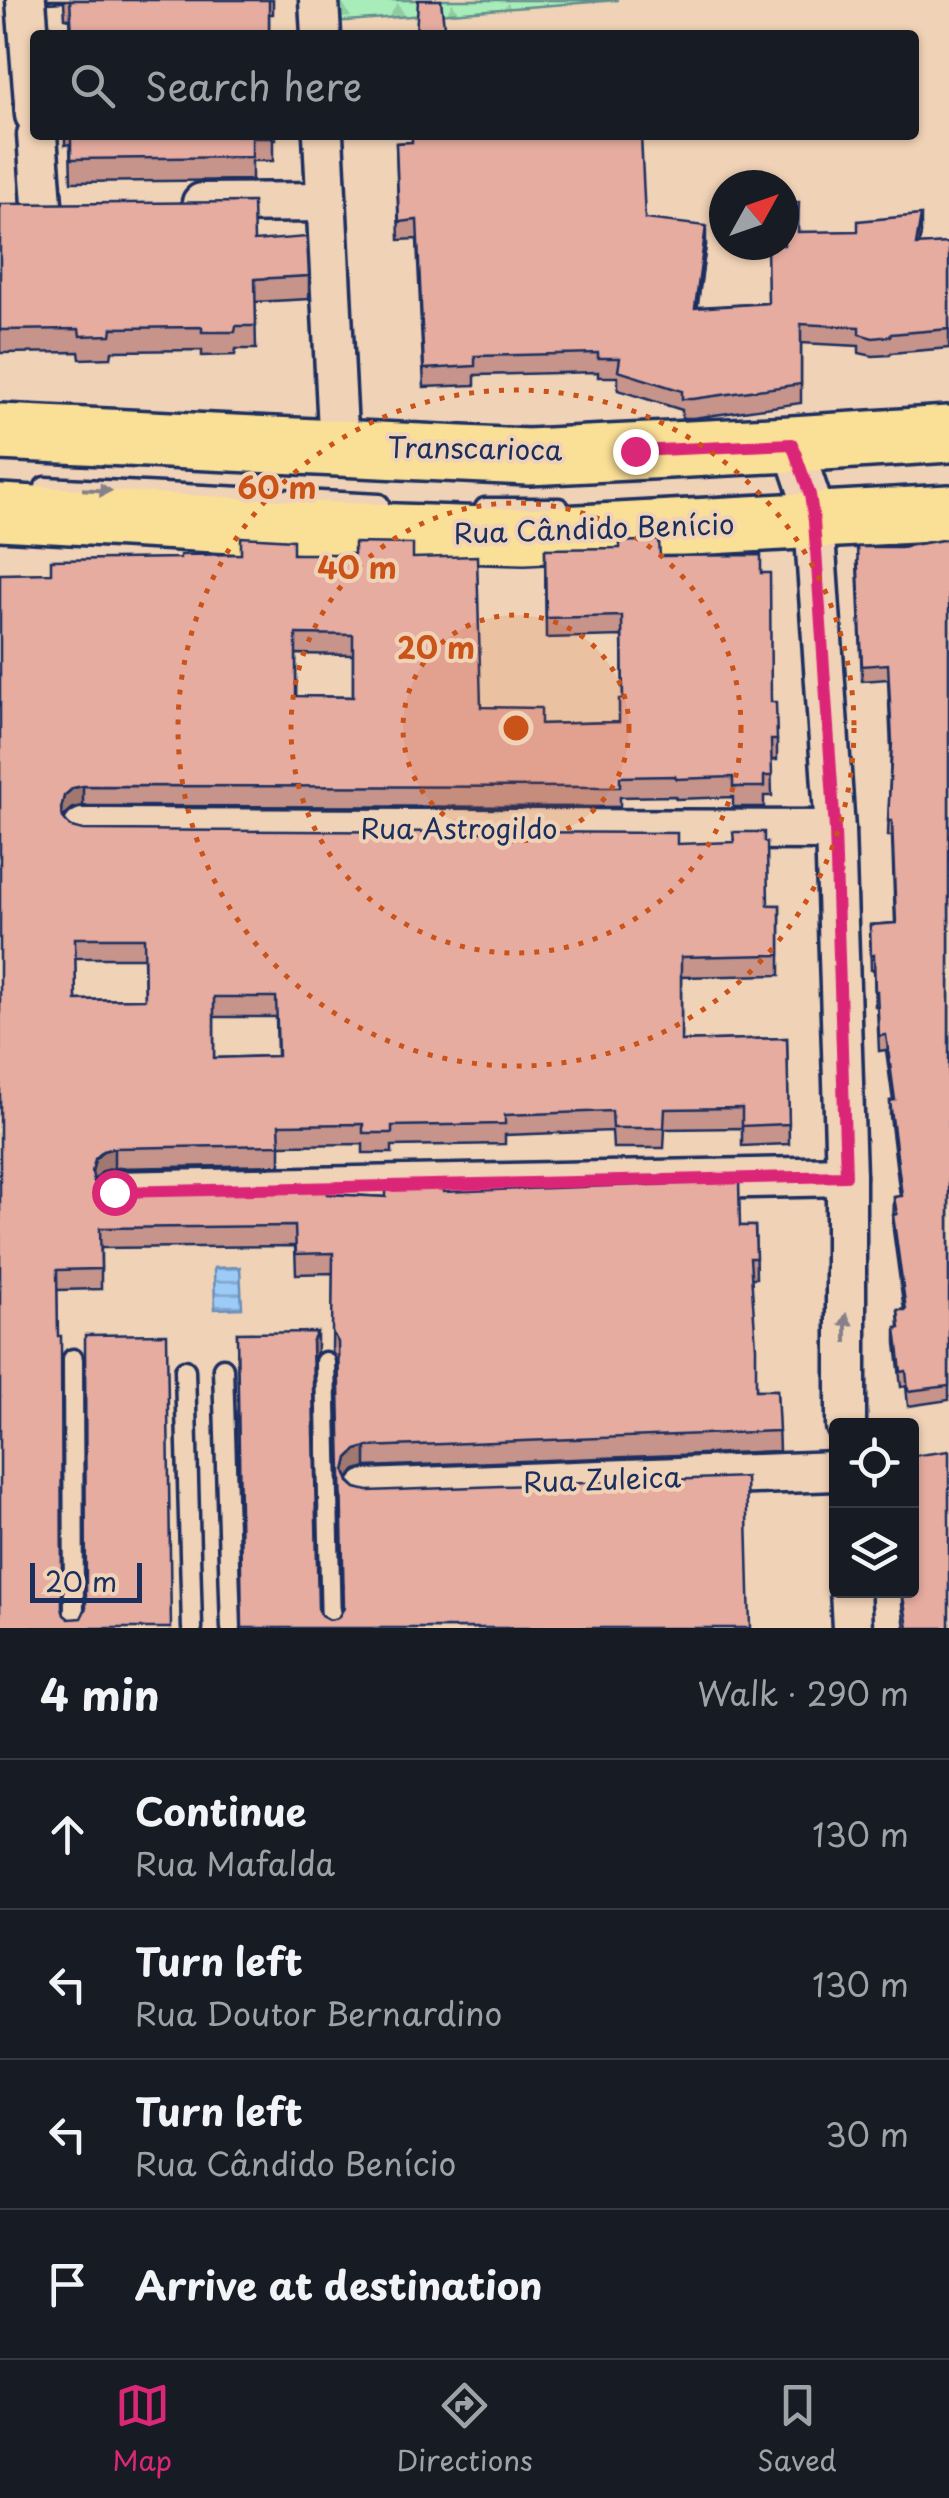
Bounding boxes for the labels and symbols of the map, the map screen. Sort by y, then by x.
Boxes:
north arrow [709,170,799,260]
street label: Transcarioca [387,424,563,471]
route end [613,429,659,475]
text: 60 m [237,464,317,509]
one-way arrow [82,482,114,498]
street label: Rua Cândido Benício [453,501,735,554]
text: 40 m [317,544,397,589]
text: 20 m [397,624,475,669]
centre of rings [498,710,534,746]
street label: Rua Astrogildo [360,806,558,849]
route start [92,1170,138,1216]
one-way arrow [838,1312,854,1344]
street label: Rua Zuleica [522,1454,682,1503]
scale bar [30,1558,142,1602]

